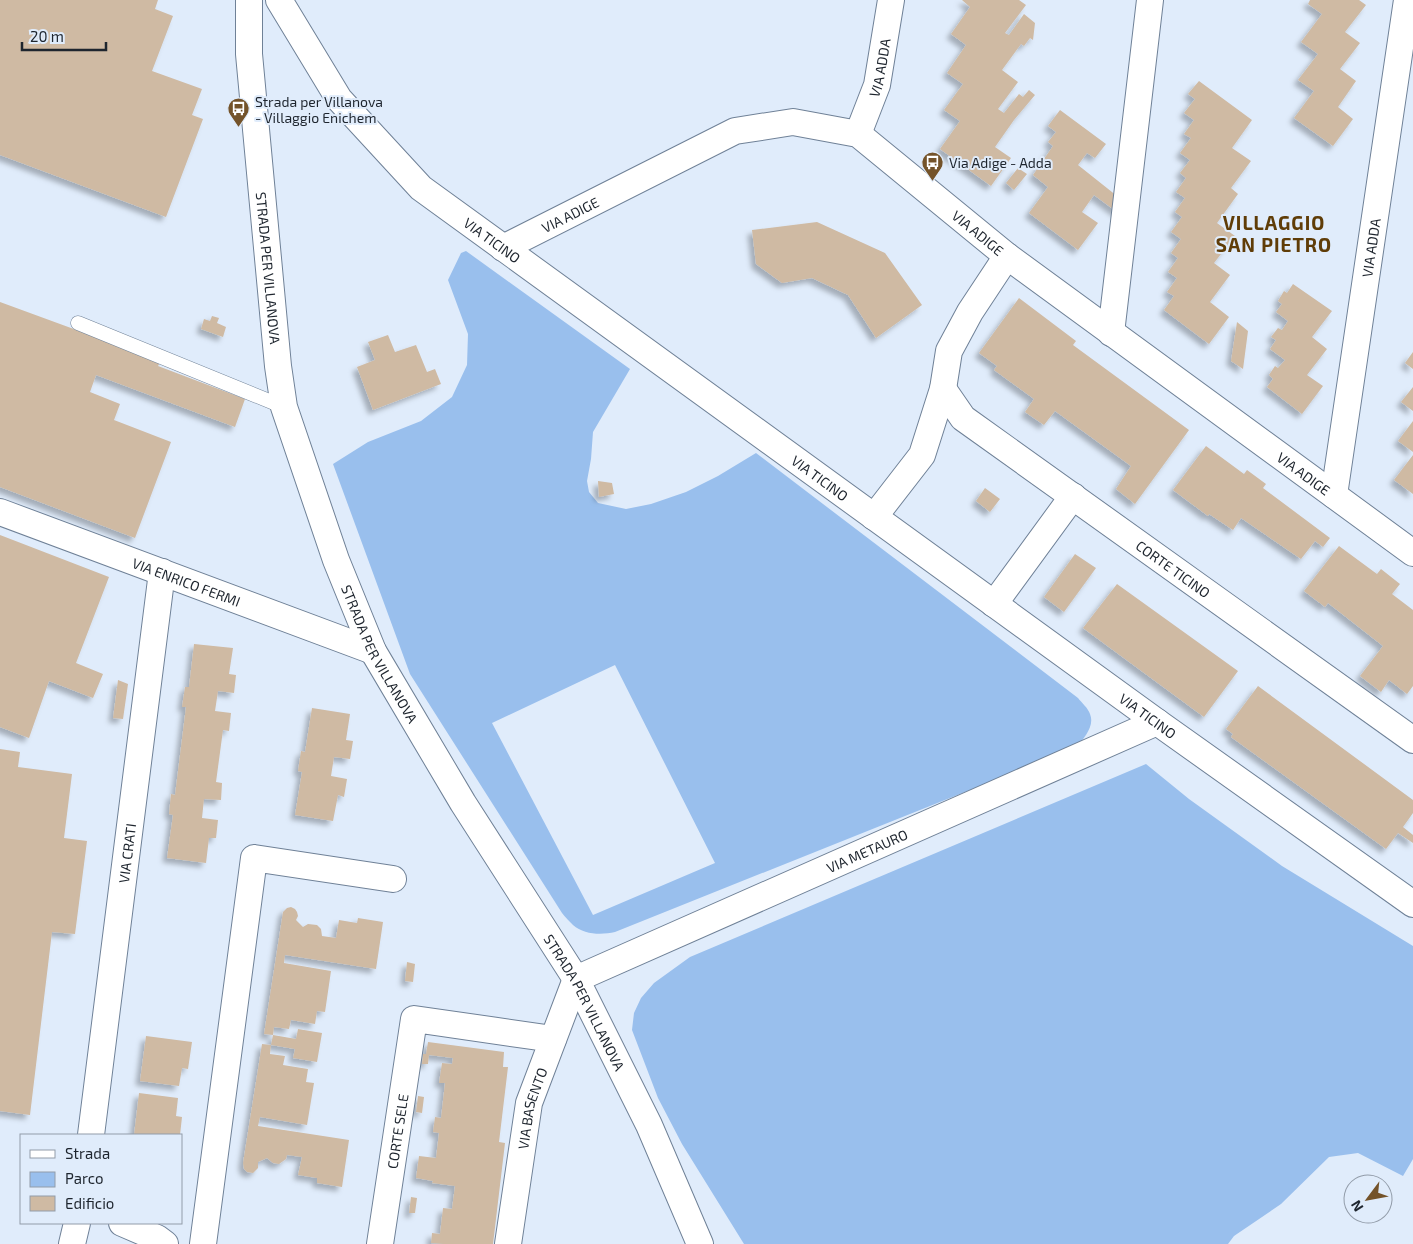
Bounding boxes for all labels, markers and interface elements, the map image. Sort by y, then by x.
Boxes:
scale bar [22,20,106,52]
text: 20 m [30,27,64,45]
street label: VIA ADDA [865,37,893,99]
place label: Strada per Villanova - Villaggio Enichem [255,93,383,126]
bus stop icon: Strada per Villanova - Villaggio Enichem [227,97,251,128]
bus stop icon: Via Adige - Adda [921,150,945,181]
place label: Via Adige - Adda [949,154,1052,171]
street label: STRADA PER VILLANOVA [253,191,284,345]
street label: VIA ADIGE [539,193,601,236]
street label: VIA ADIGE [949,206,1008,259]
district label: VILLAGGIO SAN PIETRO [1216,211,1332,256]
street label: VIA TICINO [461,214,524,266]
street label: VIA ADDA [1358,217,1383,278]
street label: VIA ADIGE [1274,448,1334,498]
street label: VIA TICINO [788,451,852,504]
street label: CORTE TICINO [1133,536,1214,601]
street label: VIA ENRICO FERMI [130,554,243,609]
street label: STRADA PER VILLANOVA [338,582,422,726]
street label: VIA TICINO [1116,689,1180,742]
street label: VIA CRATI [114,822,139,884]
street label: VIA METAURO [824,825,910,876]
street label: STRADA PER VILLANOVA [541,931,629,1073]
street label: VIA BASENTO [514,1065,550,1150]
street label: CORTE SELE [383,1093,411,1170]
legend [20,1134,182,1224]
text: Strada [65,1144,110,1162]
text: Parco [65,1169,104,1187]
north arrow [1343,1174,1393,1224]
text: Edificio [65,1194,114,1212]
text: N [1347,1197,1366,1215]

